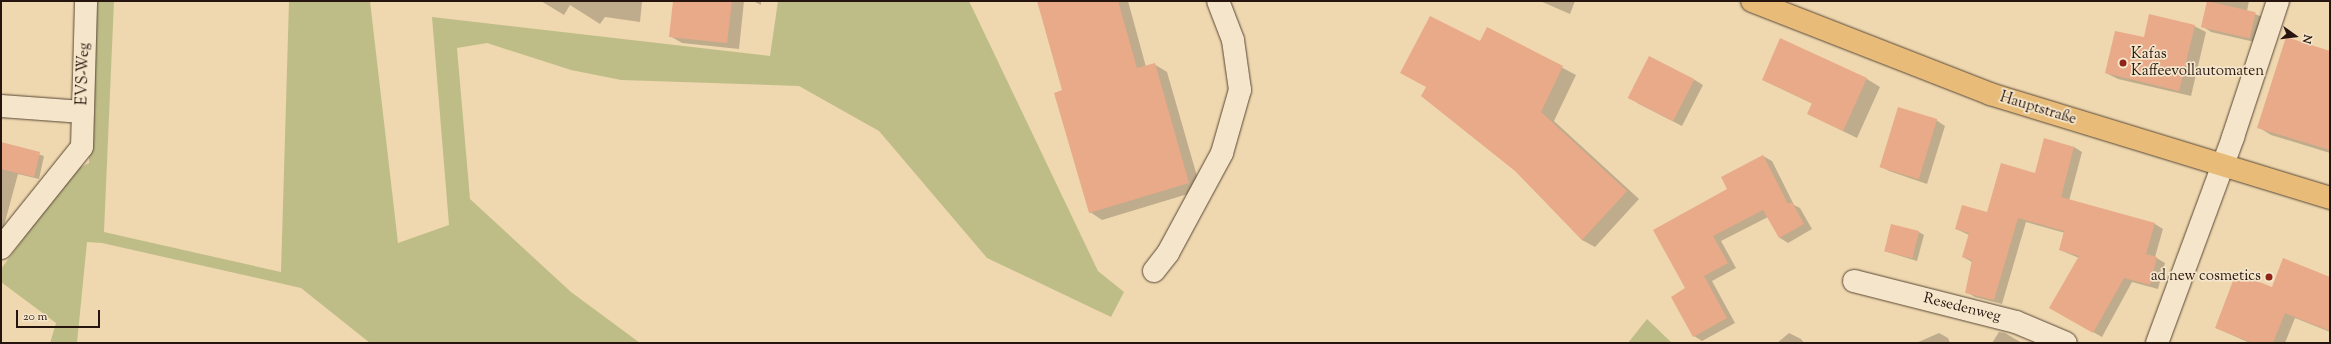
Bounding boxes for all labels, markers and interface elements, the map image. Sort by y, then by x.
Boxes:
north arrow [2275,16,2315,56]
text: N [2298,33,2315,45]
street label: EVS-Weg [74,42,94,106]
place label: Kafas Kaffeevollautomaten [2131,45,2264,80]
marker: Kafas Kaffeevollautomaten [2118,58,2128,68]
street label: Hauptstraße [1998,89,2078,129]
place label: ad new cosmetics [2151,268,2261,286]
marker: ad new cosmetics [2264,272,2274,282]
street label: Resedenweg [1921,290,2003,326]
scale bar [18,302,102,328]
text: 20 m [23,308,47,326]

